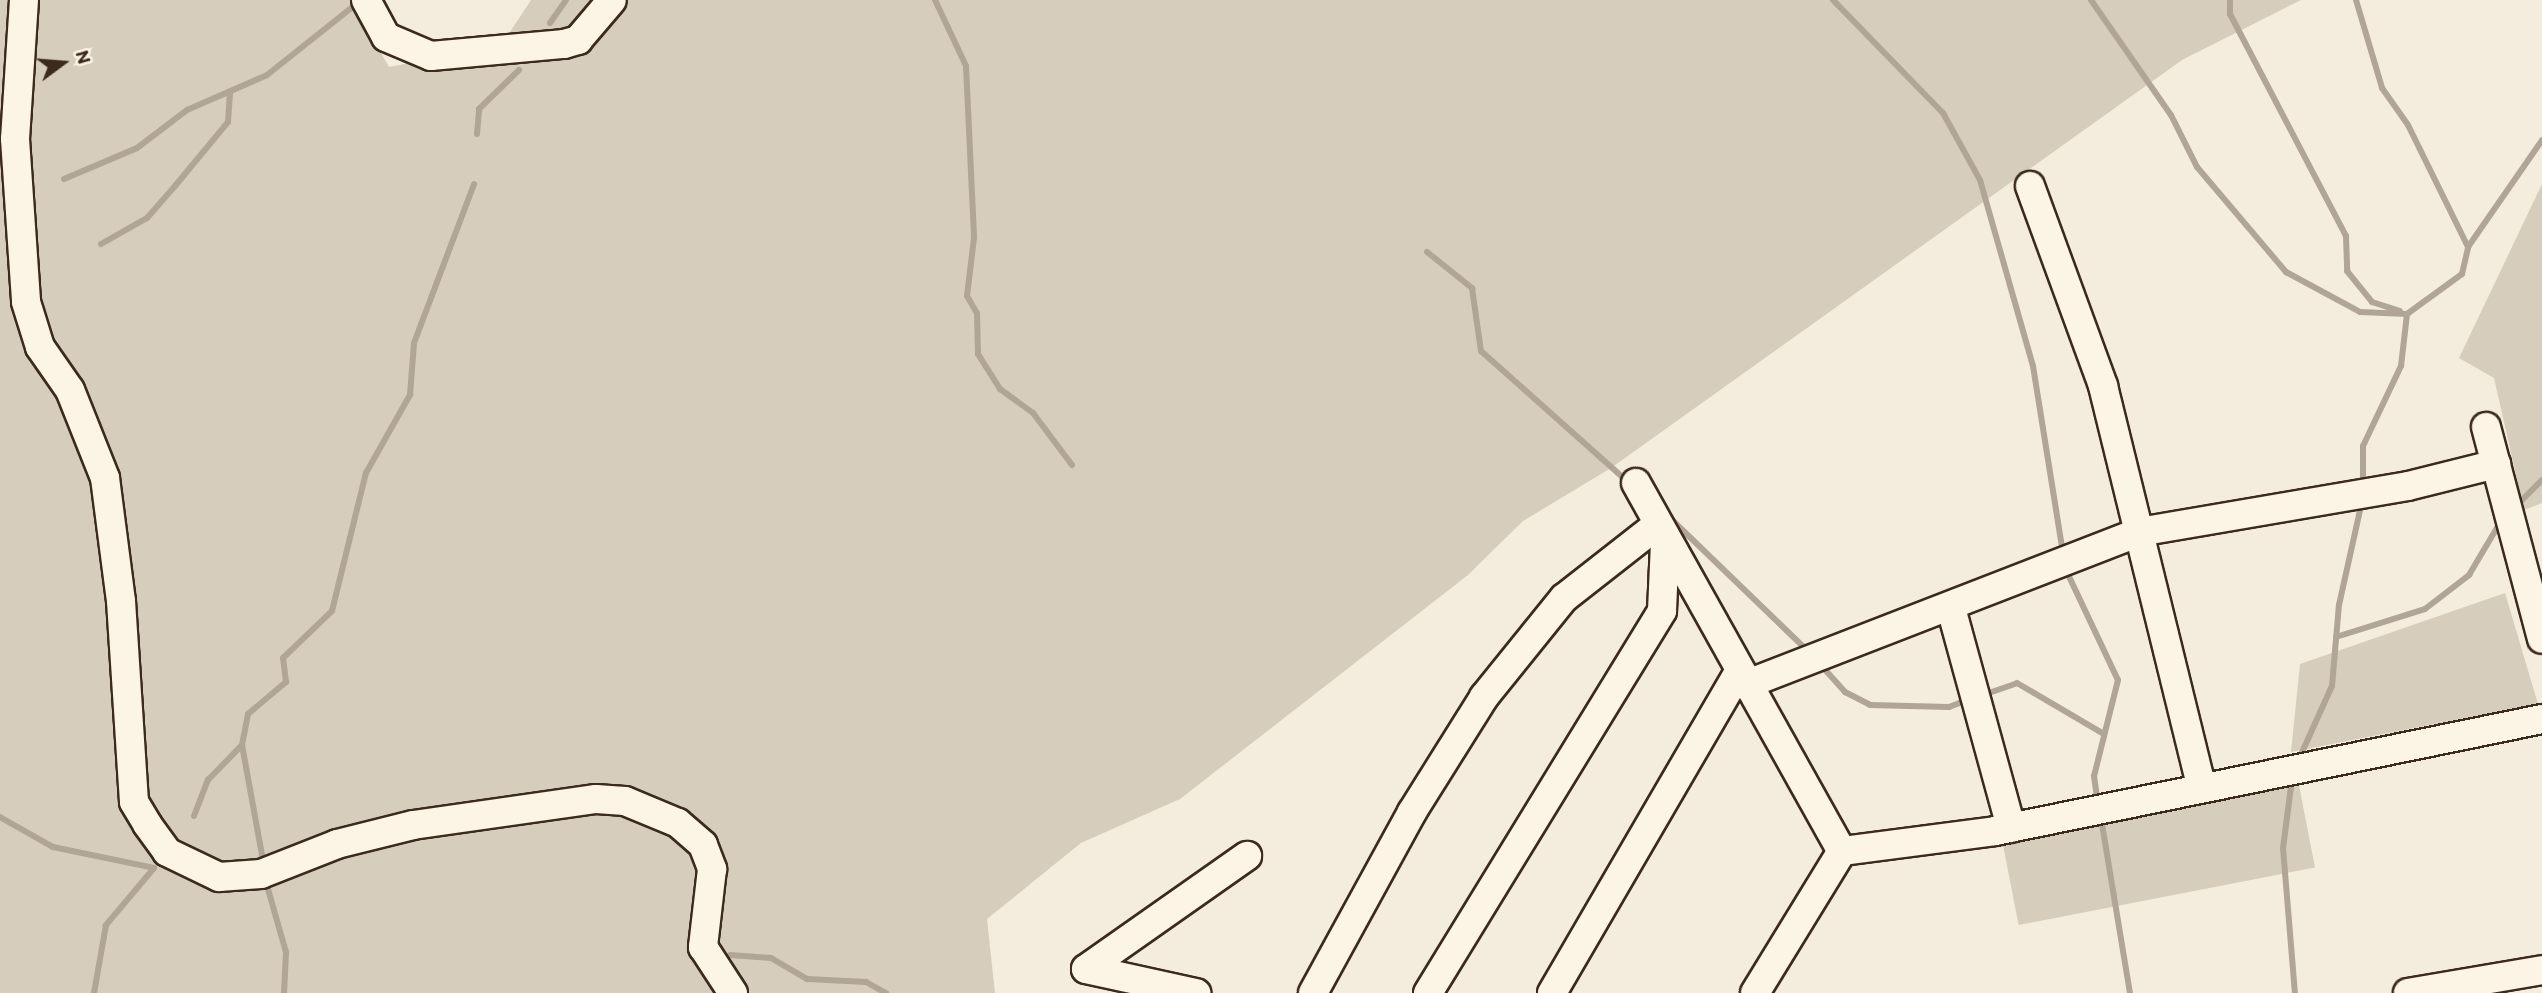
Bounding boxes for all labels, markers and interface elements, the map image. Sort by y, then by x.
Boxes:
north arrow [28,28,98,98]
text: N [71,48,96,66]

